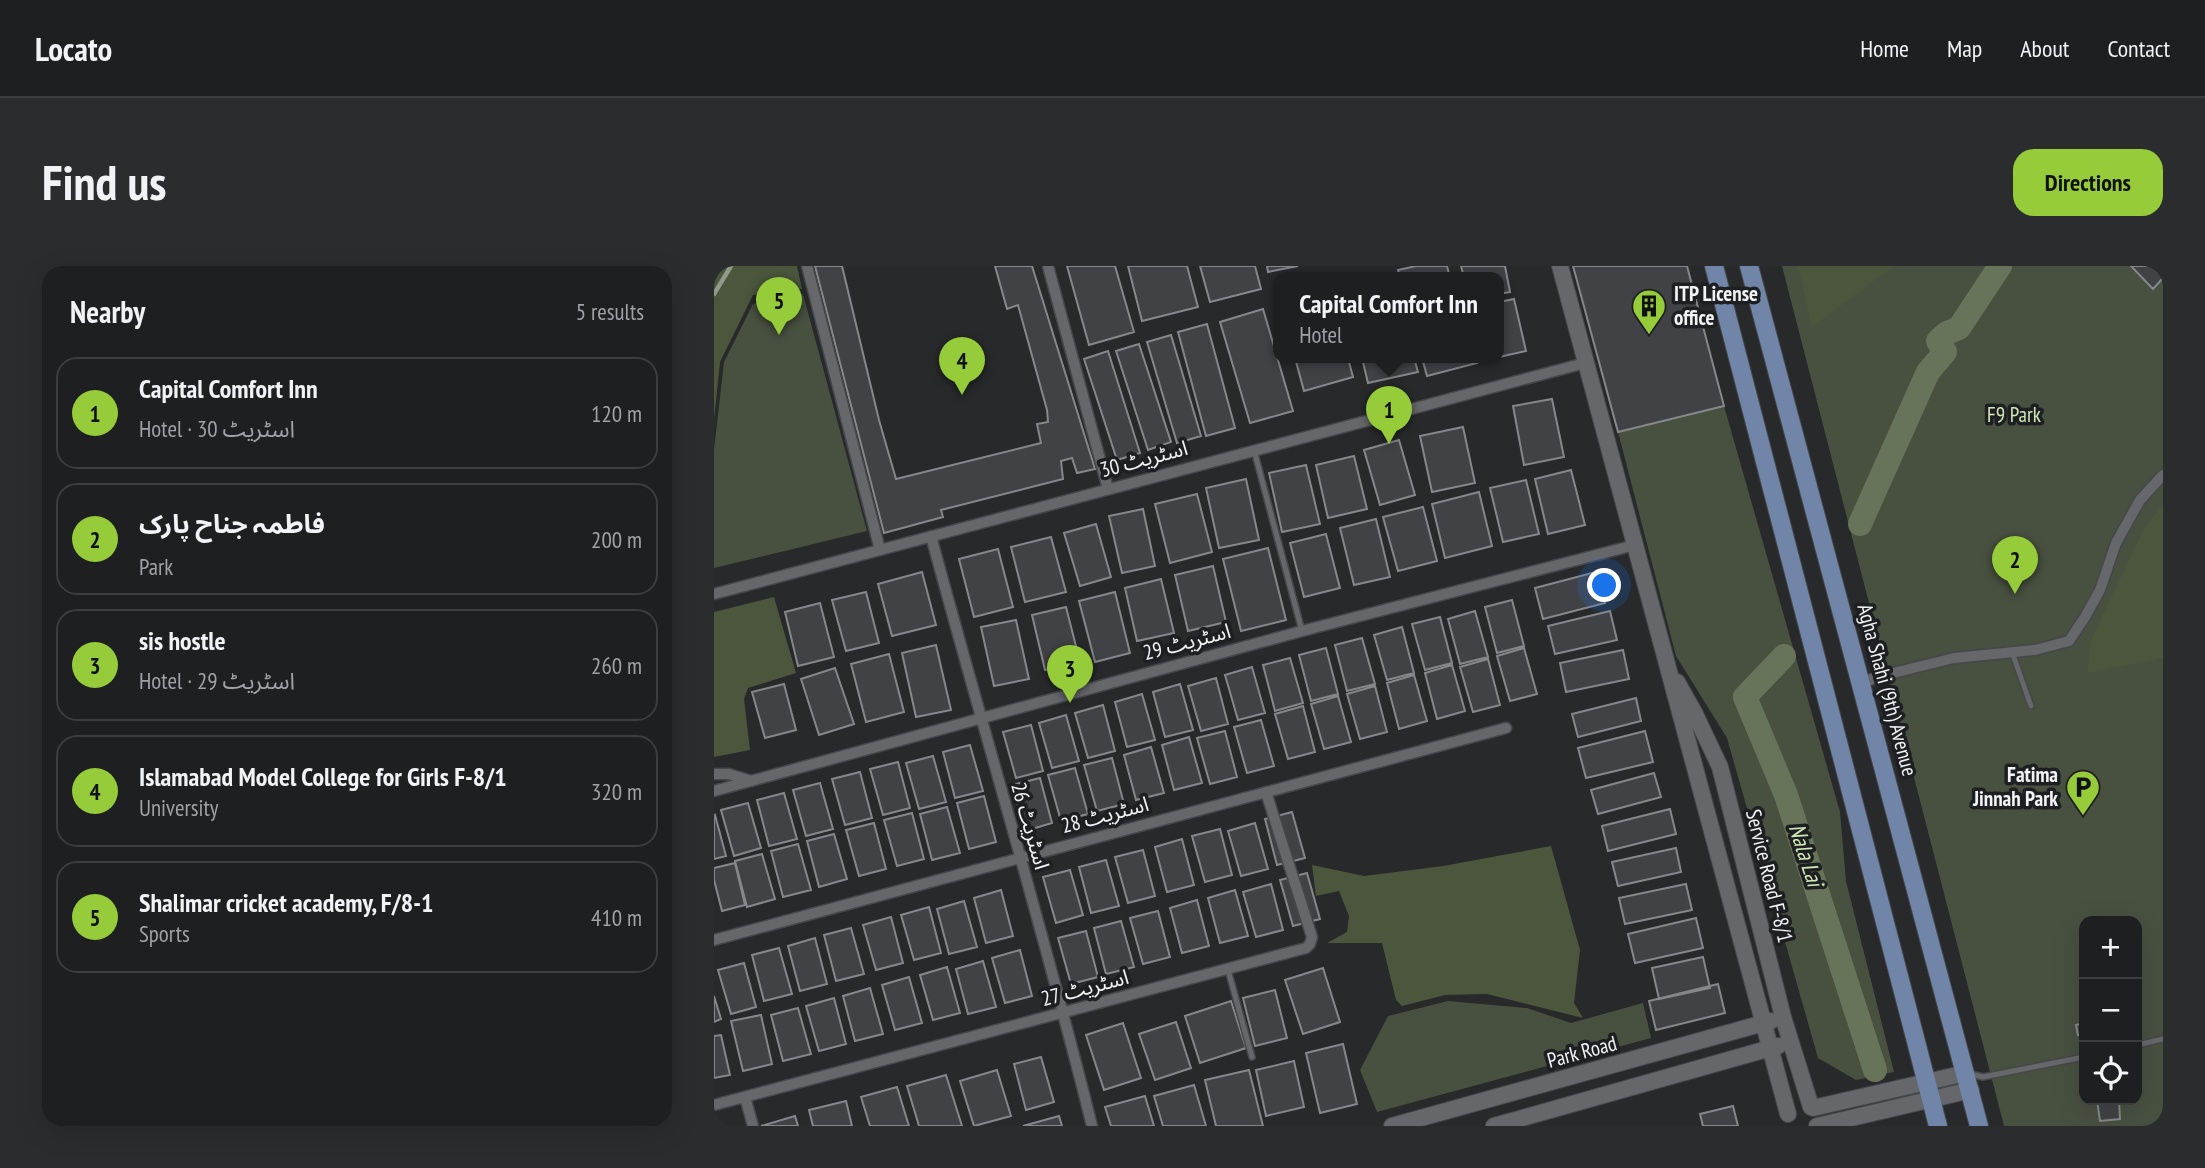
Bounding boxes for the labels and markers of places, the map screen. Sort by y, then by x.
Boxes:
pin: 5 [756,277,802,335]
place label: ITP License office [1674,280,1758,331]
building icon: ITP License office [1630,287,1668,336]
pin: 4 [939,337,985,395]
pin: 1 [1366,386,1412,444]
pin: 2 [1992,536,2038,594]
pin: 3 [1047,645,1093,703]
place label: Fatima Jinnah Park [1972,761,2058,812]
parking icon: Fatima Jinnah Park [2064,768,2102,817]

